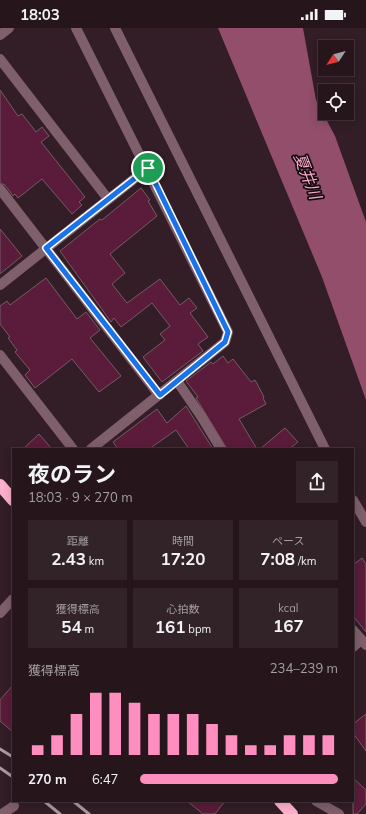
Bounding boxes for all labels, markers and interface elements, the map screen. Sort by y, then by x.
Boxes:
text: 18:03 [20,5,60,24]
north arrow [318,40,354,76]
map controls [318,40,354,120]
button: locate [318,84,354,120]
water label: 夏井川 [290,150,327,204]
pin [131,151,165,185]
icon: arrive [137,157,159,179]
text: 夜のラン [28,460,116,488]
button: share [296,461,338,503]
text: 18:03 · 9 × 270 m [28,489,133,505]
text: 距離 [67,534,89,548]
text: 時間 [172,534,194,548]
text: ペース [272,534,305,548]
text: 2.43 [51,548,86,569]
text: 17:20 [160,548,206,569]
text: 7:08 [260,548,295,569]
text: km [86,554,104,568]
text: /km [295,554,316,568]
text: kcal [278,601,298,615]
text: 獲得標高 [56,602,100,616]
text: 心拍数 [166,602,199,616]
text: 167 [273,615,304,636]
text: 54 [61,616,82,637]
text: 161 [155,616,185,637]
text: m [82,622,94,636]
text: bpm [185,622,211,636]
text: 234–239 m [270,660,338,676]
text: 獲得標高 [28,662,80,678]
text: 270 m [28,771,67,787]
text: 6:47 [92,771,118,787]

